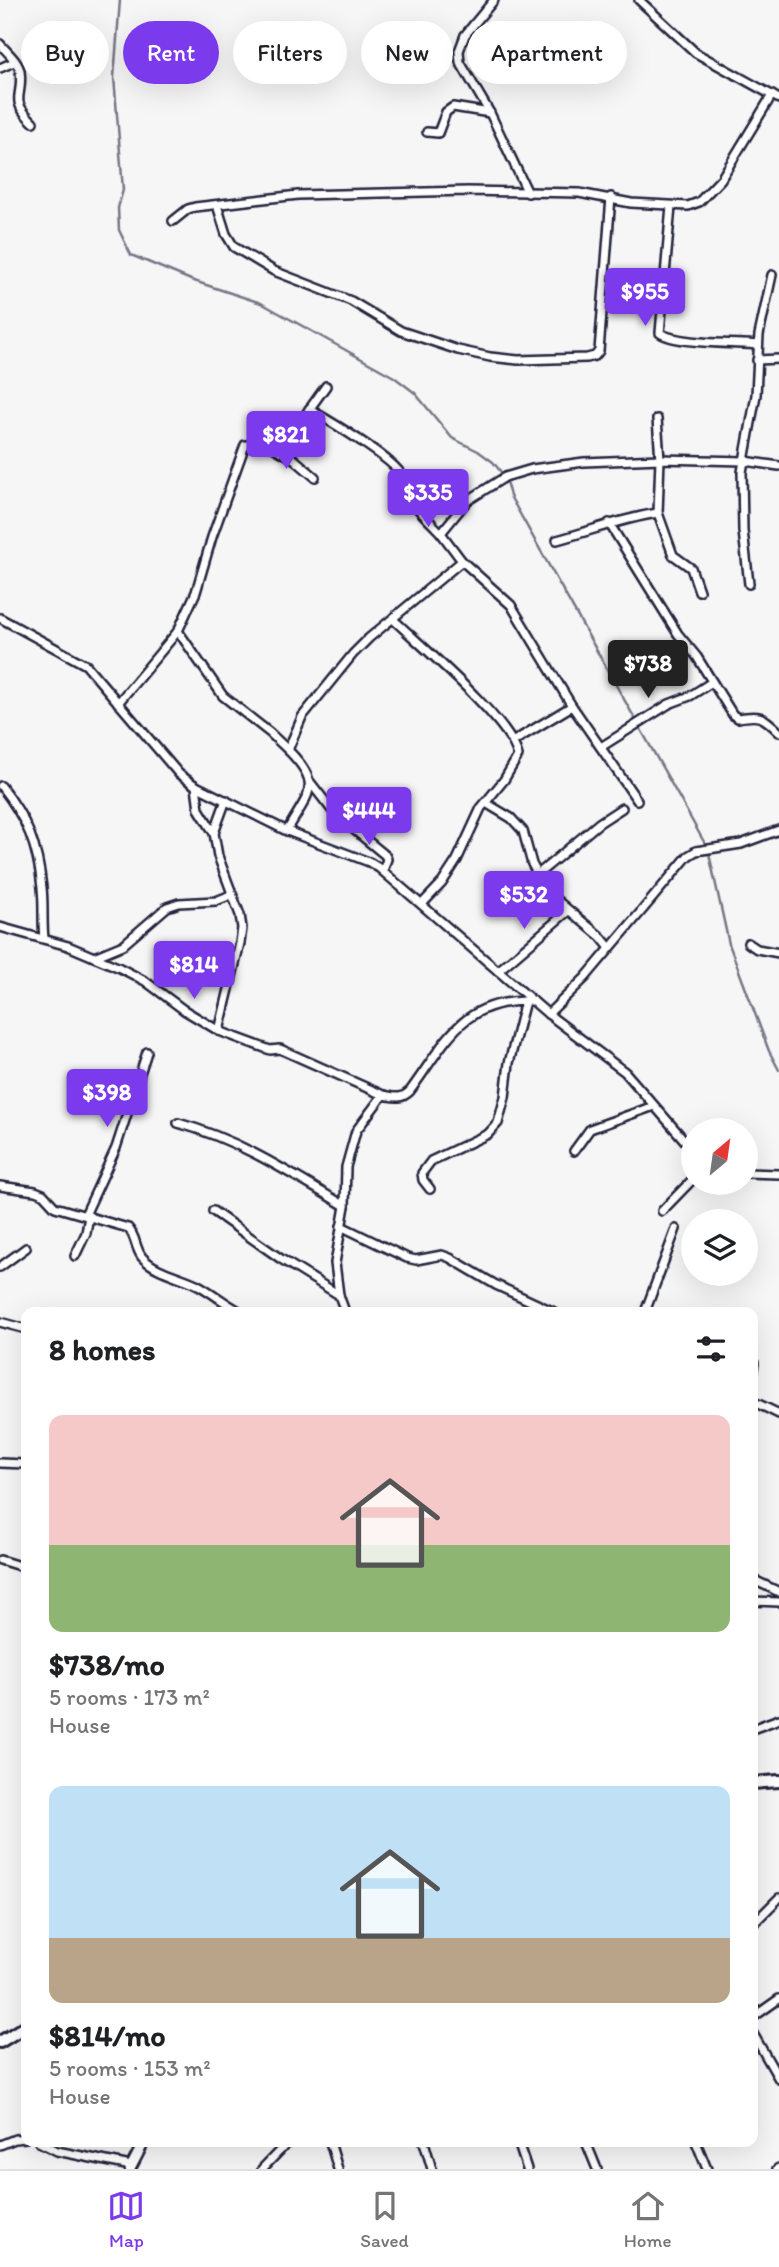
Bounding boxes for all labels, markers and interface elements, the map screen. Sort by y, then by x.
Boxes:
chip: Buy [21,21,109,84]
chip: Rent [123,21,219,84]
chip: Filters [233,21,347,84]
chip: New [361,21,453,84]
chip: Apartment [467,21,627,84]
pin: $955 [604,268,686,328]
text: $955 [621,277,669,305]
pin: $821 [245,412,327,471]
text: $821 [262,420,310,448]
pin: $335 [387,470,469,529]
text: $335 [404,478,452,506]
pin: $738 [607,640,689,700]
text: $738 [624,649,672,677]
pin: $444 [328,788,410,847]
text: $444 [342,796,396,824]
pin: $532 [483,872,565,931]
text: $532 [500,880,548,908]
pin: $814 [153,942,235,1001]
text: $814 [170,950,218,978]
pin: $398 [66,1070,148,1129]
text: $398 [83,1078,131,1106]
north arrow [681,1118,758,1195]
map controls [681,1118,758,1286]
button: layers [681,1209,758,1286]
icon: filters [692,1330,730,1368]
text: 8 homes [49,1331,156,1368]
icon: home [327,1460,453,1586]
text: $738/mo [49,1646,165,1683]
text: 5 rooms · 173 m² [49,1683,210,1711]
text: House [49,1711,111,1739]
icon: home [327,1831,453,1957]
text: $814/mo [49,2017,166,2054]
text: 5 rooms · 153 m² [49,2054,211,2082]
text: House [49,2082,111,2110]
tab: Map [107,2187,145,2252]
tab: Saved [360,2187,409,2252]
tab: Home [624,2187,672,2252]

